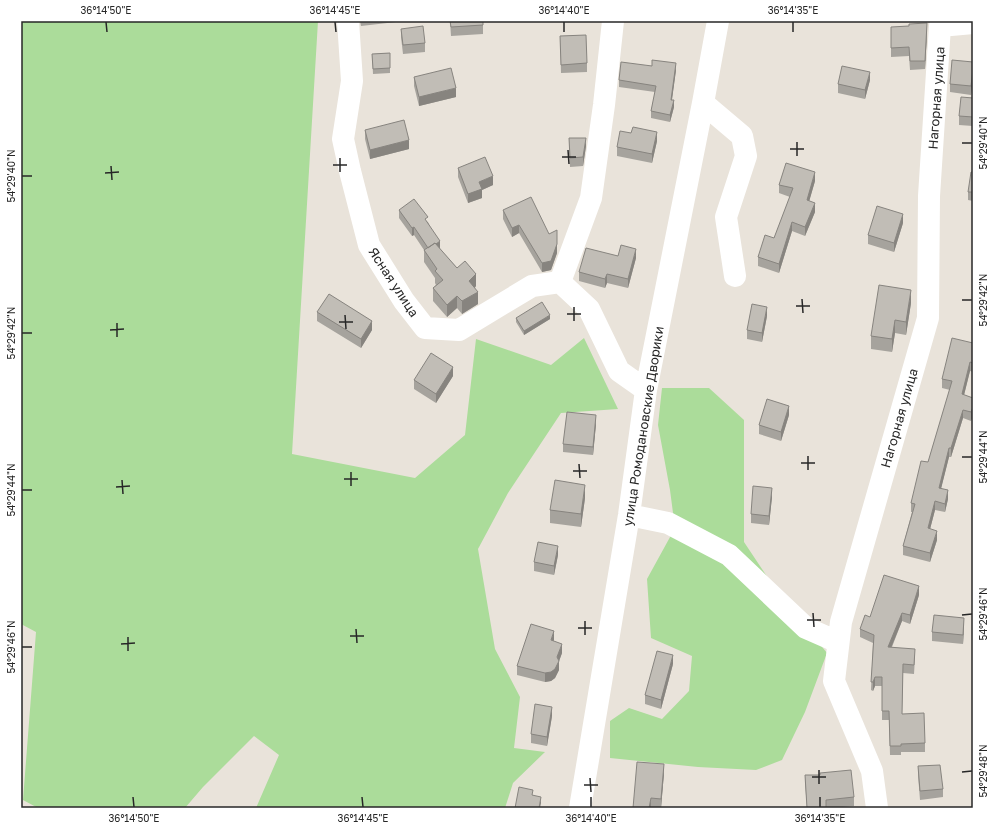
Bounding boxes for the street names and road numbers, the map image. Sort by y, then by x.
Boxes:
street label: Нагорная улица [924,46,948,150]
street label: Ясная улица [366,244,422,320]
street label: улица Ромодановские Дворики [619,325,667,527]
street label: Нагорная улица [877,366,921,470]

